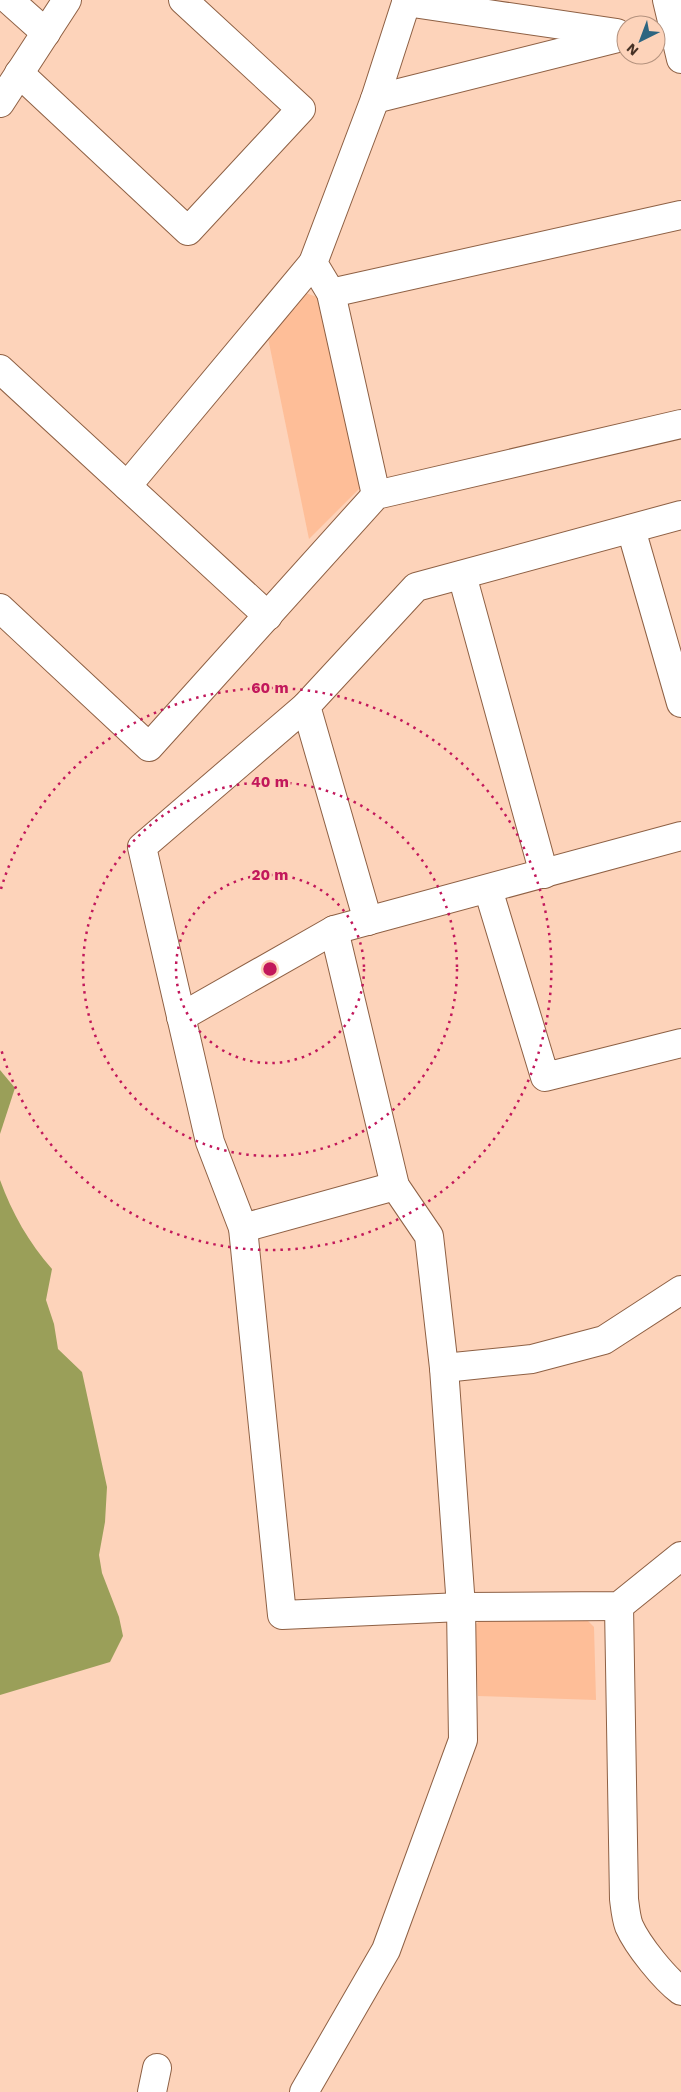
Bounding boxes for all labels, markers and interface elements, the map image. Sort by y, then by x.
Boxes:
north arrow [616,15,666,65]
text: N [623,40,642,59]
text: 60 m [251,679,289,697]
text: 40 m [251,773,289,791]
text: 20 m [251,866,289,884]
centre of rings [261,960,279,978]

